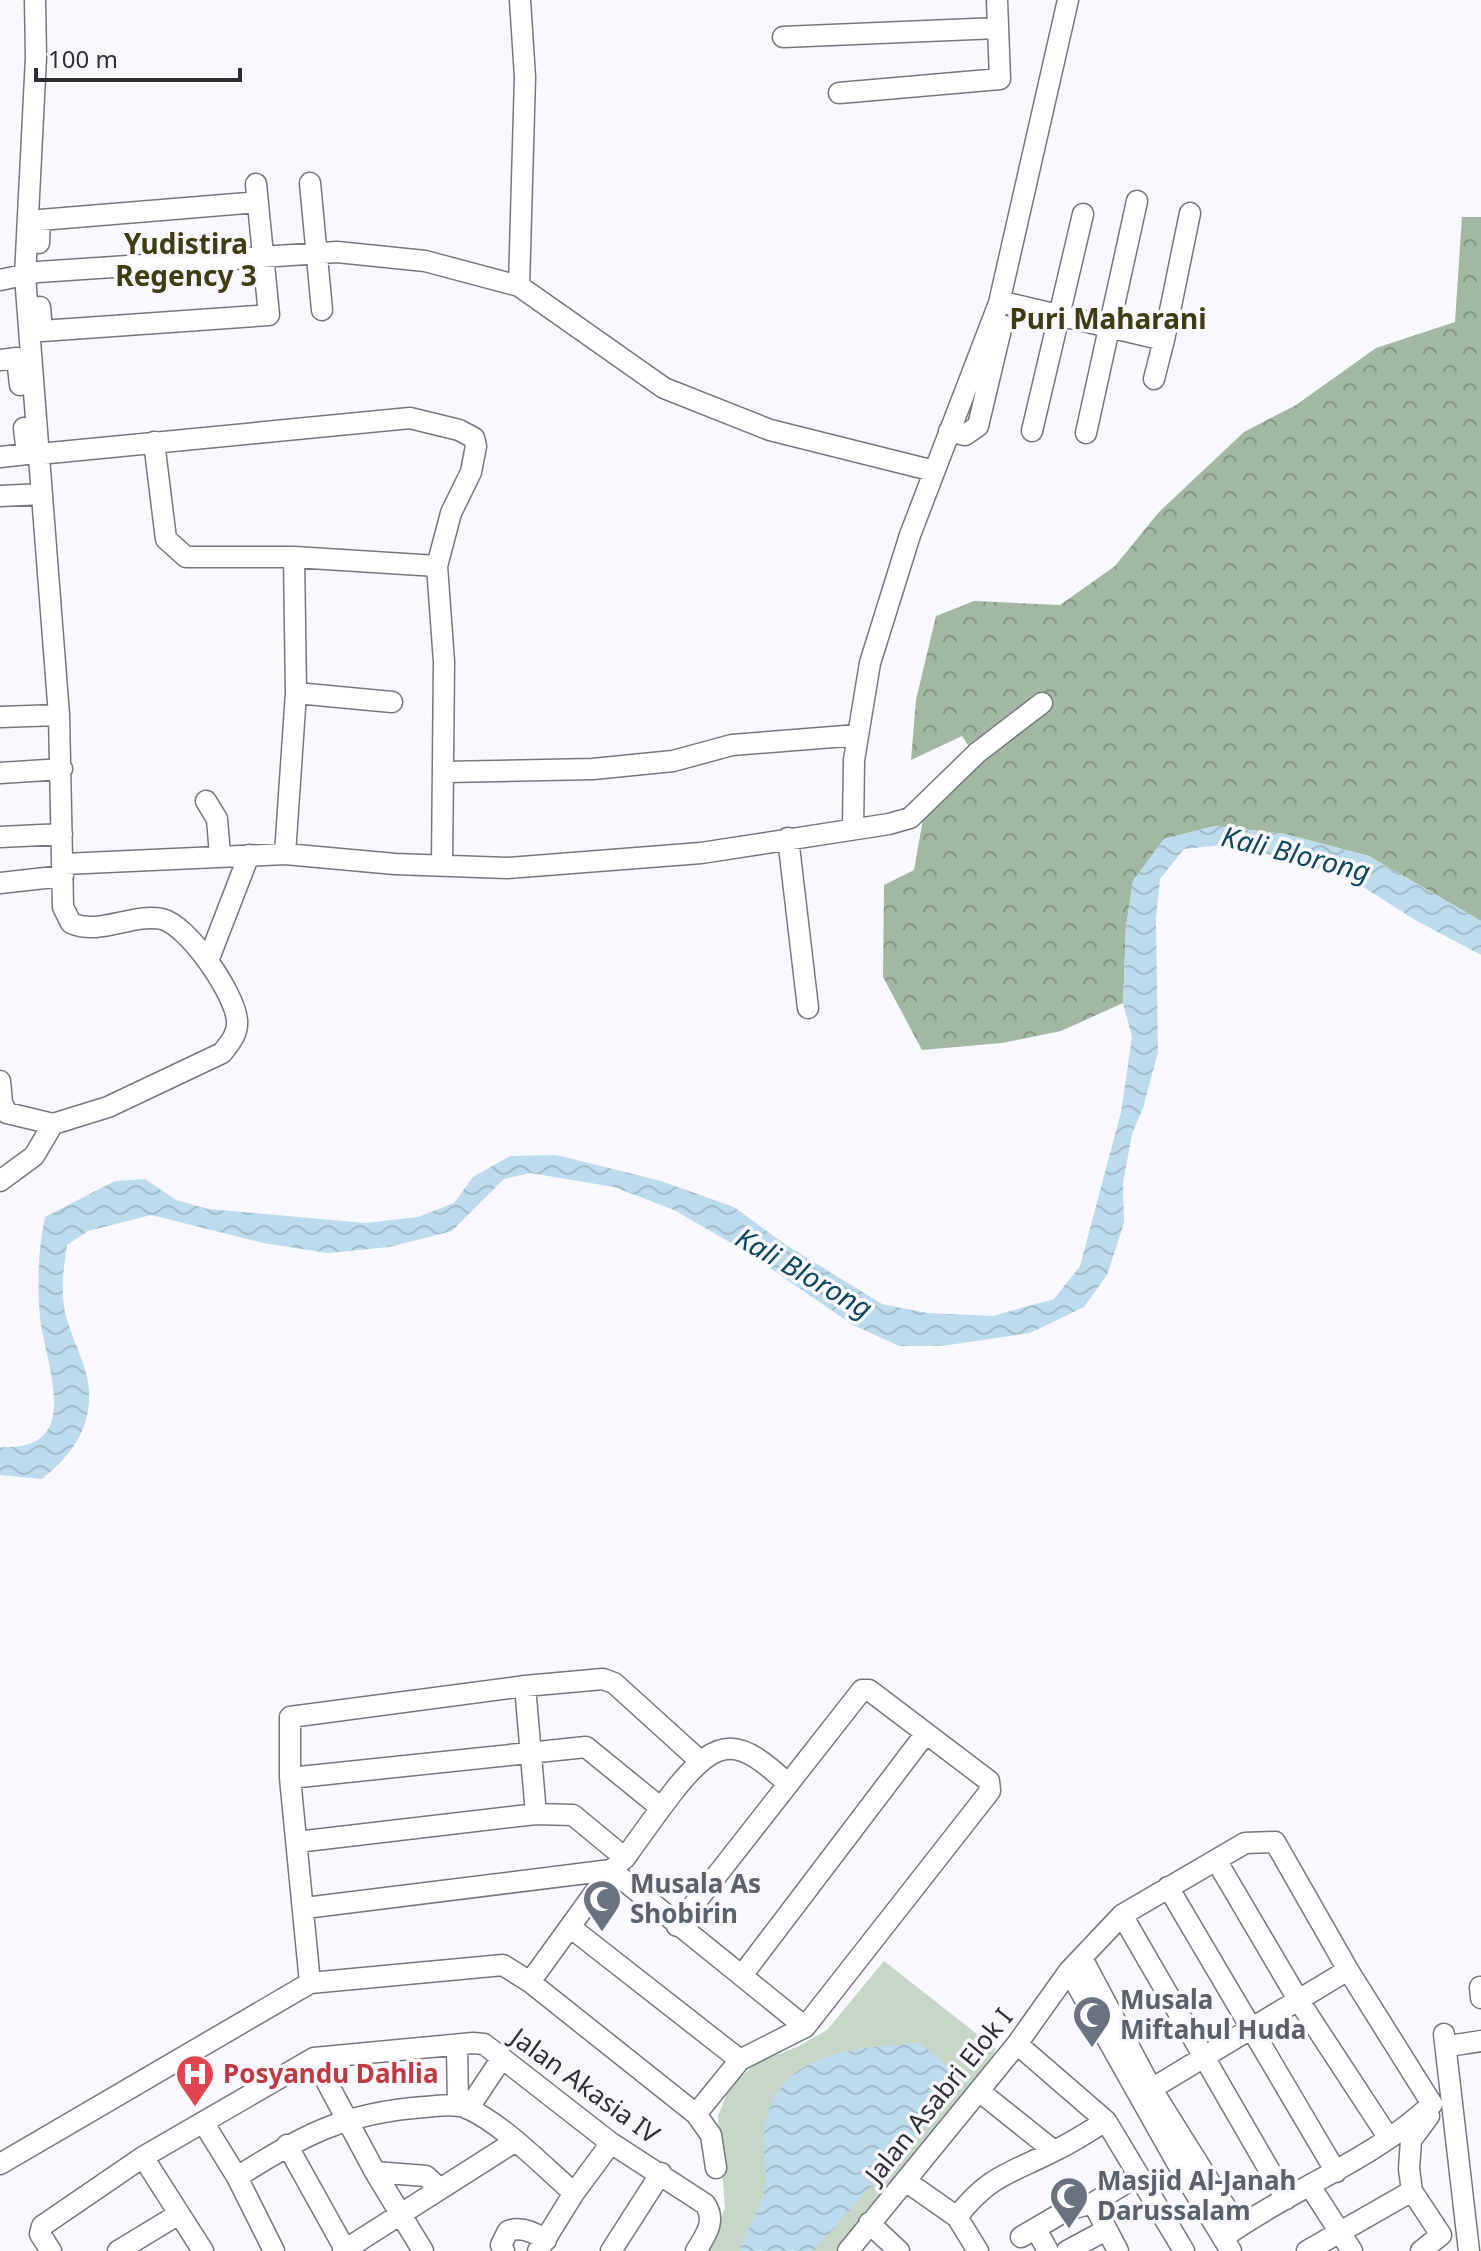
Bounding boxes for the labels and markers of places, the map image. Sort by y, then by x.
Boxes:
place label: Musala As Shobirin [630,1865,761,1931]
mosque icon: Musala As Shobirin [581,1878,623,1933]
place label: Musala Miftahul Huda [1120,1981,1306,2047]
mosque icon: Musala Miftahul Huda [1071,1994,1113,2049]
hospital icon: Posyandu Dahlia [174,2053,216,2108]
place label: Posyandu Dahlia [223,2055,438,2091]
place label: Masjid Al-Janah Darussalam [1097,2162,1296,2228]
mosque icon: Masjid Al-Janah Darussalam [1048,2175,1090,2230]

